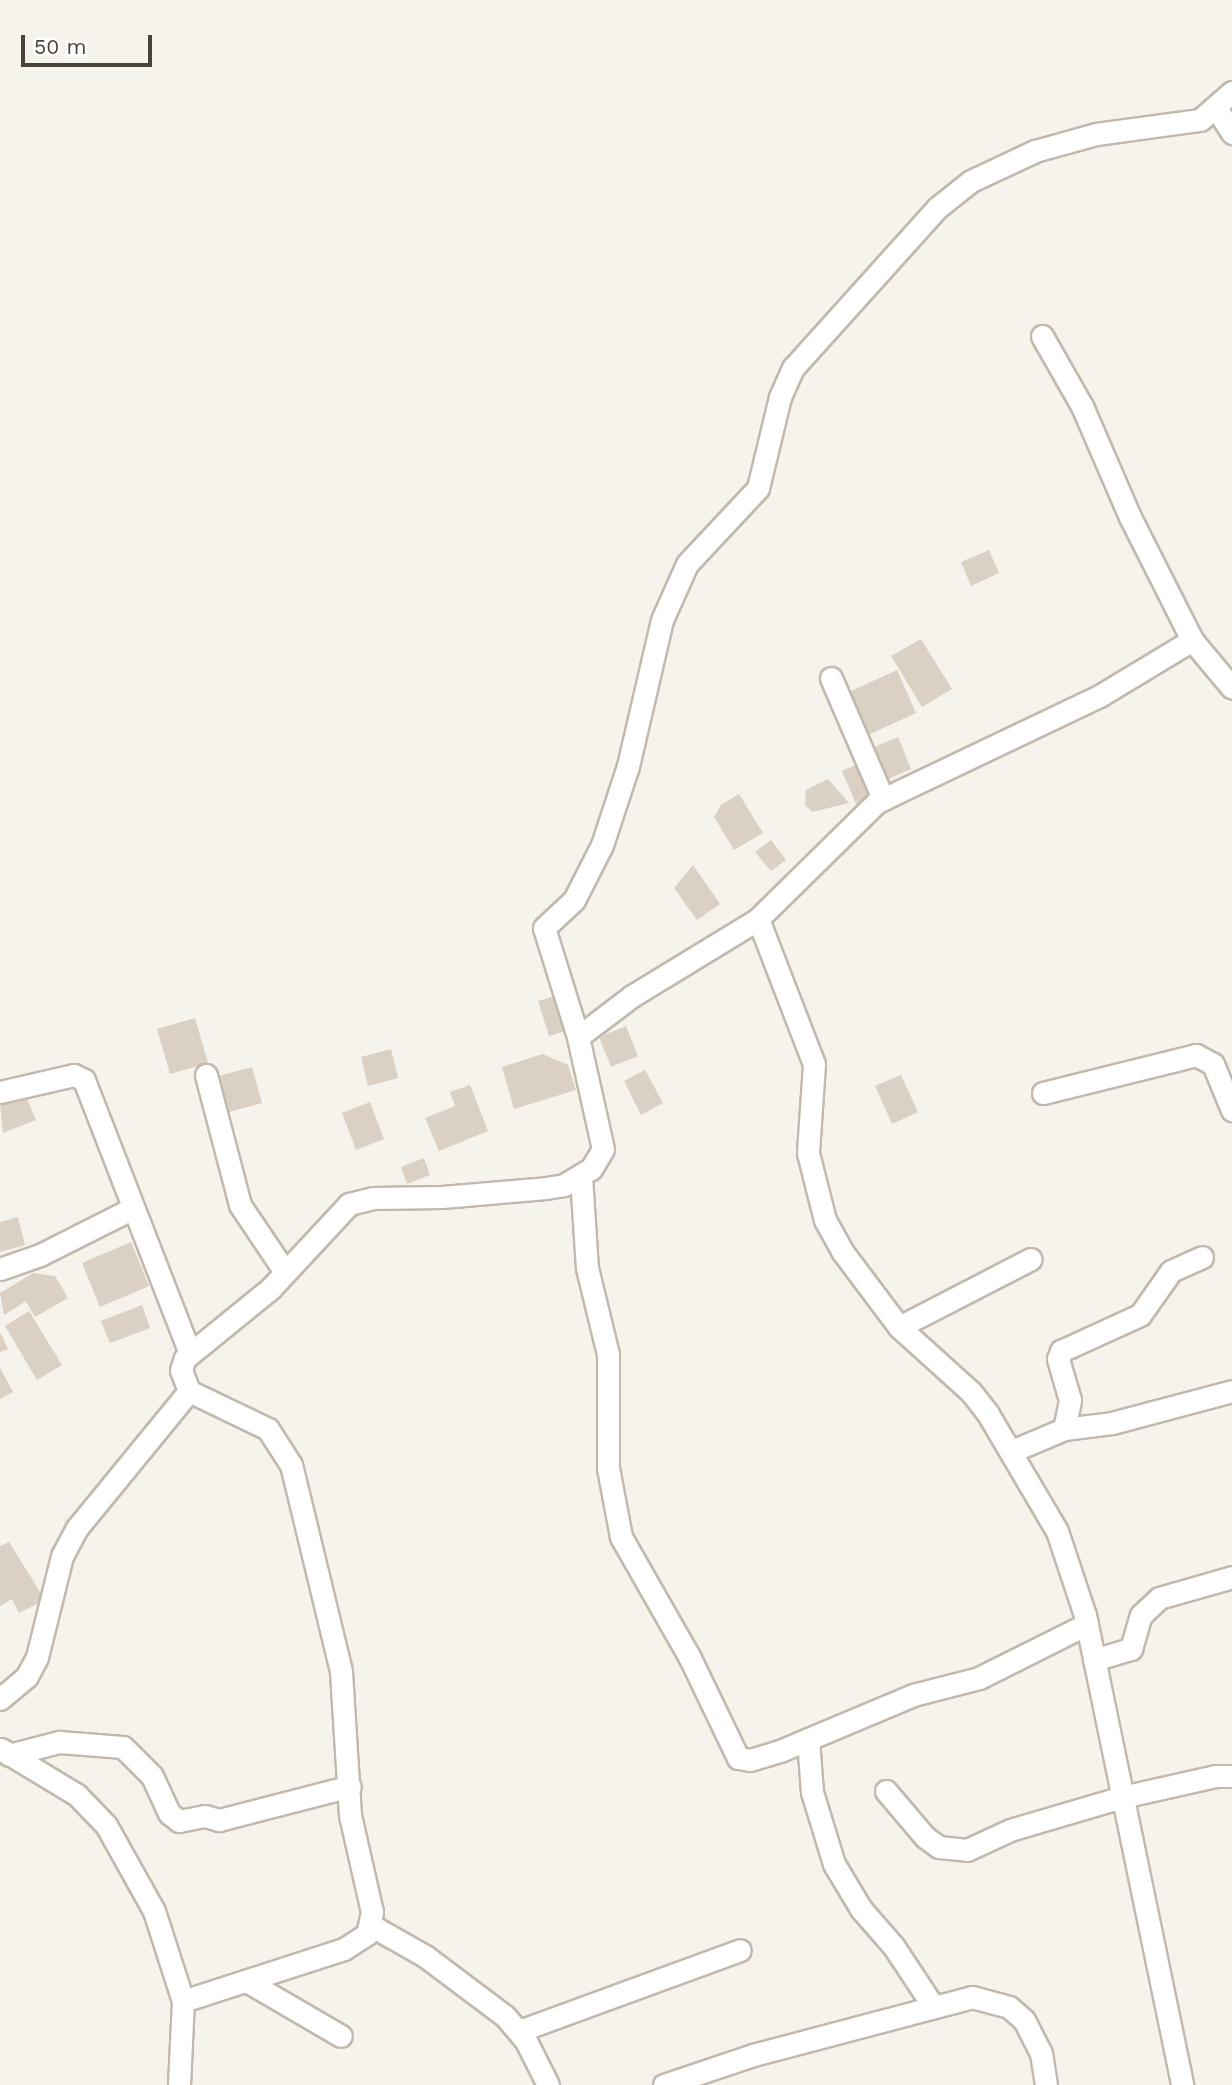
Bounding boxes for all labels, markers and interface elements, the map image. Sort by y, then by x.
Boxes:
scale bar [24,21,156,65]
text: 50 m [34,34,86,59]

